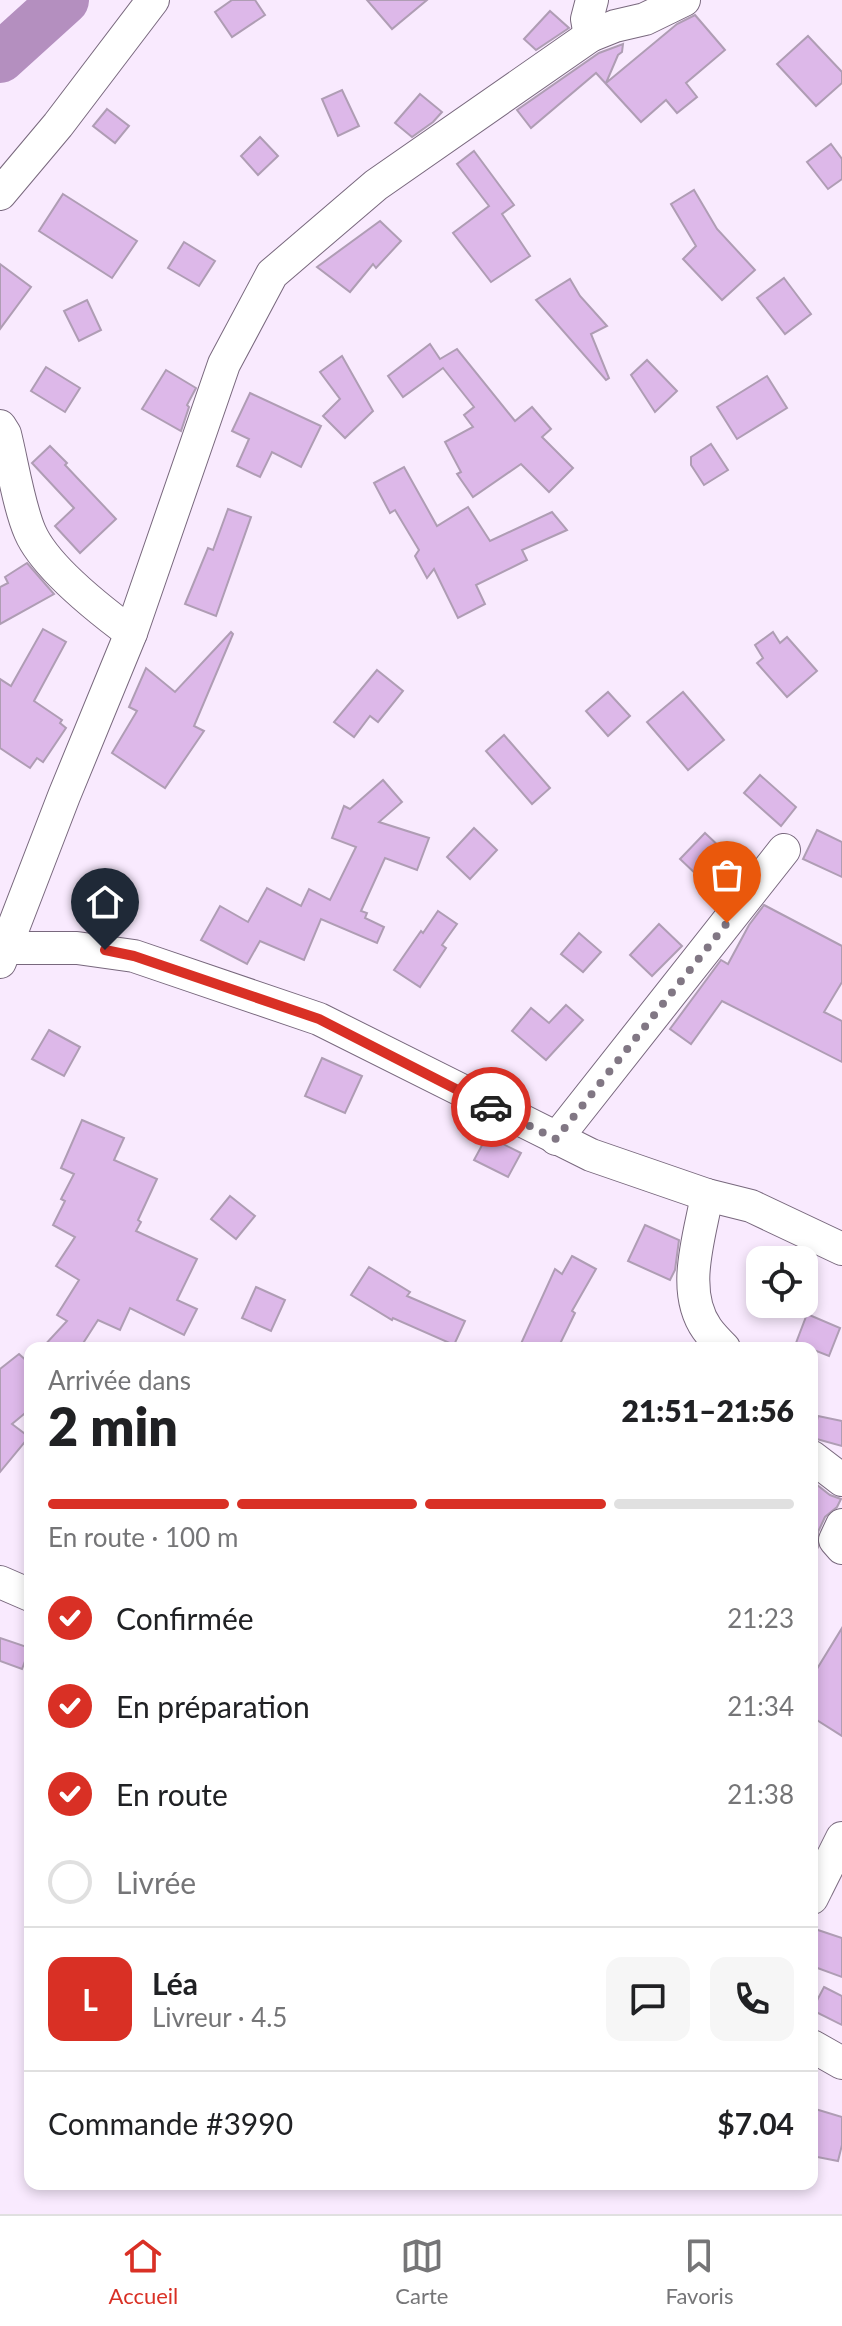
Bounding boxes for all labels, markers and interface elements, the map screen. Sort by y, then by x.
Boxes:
pin [693,841,761,923]
icon: bag [705,853,749,897]
pin [71,868,139,950]
icon: home [83,880,127,924]
courier [451,1067,531,1147]
icon: car [469,1085,513,1129]
map controls [746,1246,818,1318]
button: locate [746,1246,818,1318]
text: Arrivée dans [48,1364,191,1396]
text: 21:51–21:56 [621,1392,794,1428]
text: 2 min [48,1395,178,1457]
text: En route · 100 m [48,1521,238,1553]
icon: check [48,1596,92,1640]
text: Confirmée [116,1600,254,1636]
text: 21:23 [727,1602,794,1634]
icon: check [48,1684,92,1728]
text: En préparation [116,1688,310,1724]
text: 21:34 [727,1690,794,1722]
icon: check [48,1772,92,1816]
text: En route [116,1776,228,1812]
text: 21:38 [727,1778,794,1810]
text: Livrée [116,1864,196,1900]
button: chat [606,1957,690,2041]
button: phone [710,1957,794,2041]
text: Léa [152,1965,198,2001]
text: L [82,1981,98,2017]
text: Livreur · 4.5 [152,2001,287,2033]
text: Commande #3990 [48,2105,293,2141]
text: $7.04 [717,2105,794,2141]
tab: Accueil [109,2234,178,2309]
tab: Carte [395,2234,448,2309]
tab: Favoris [666,2234,733,2309]

